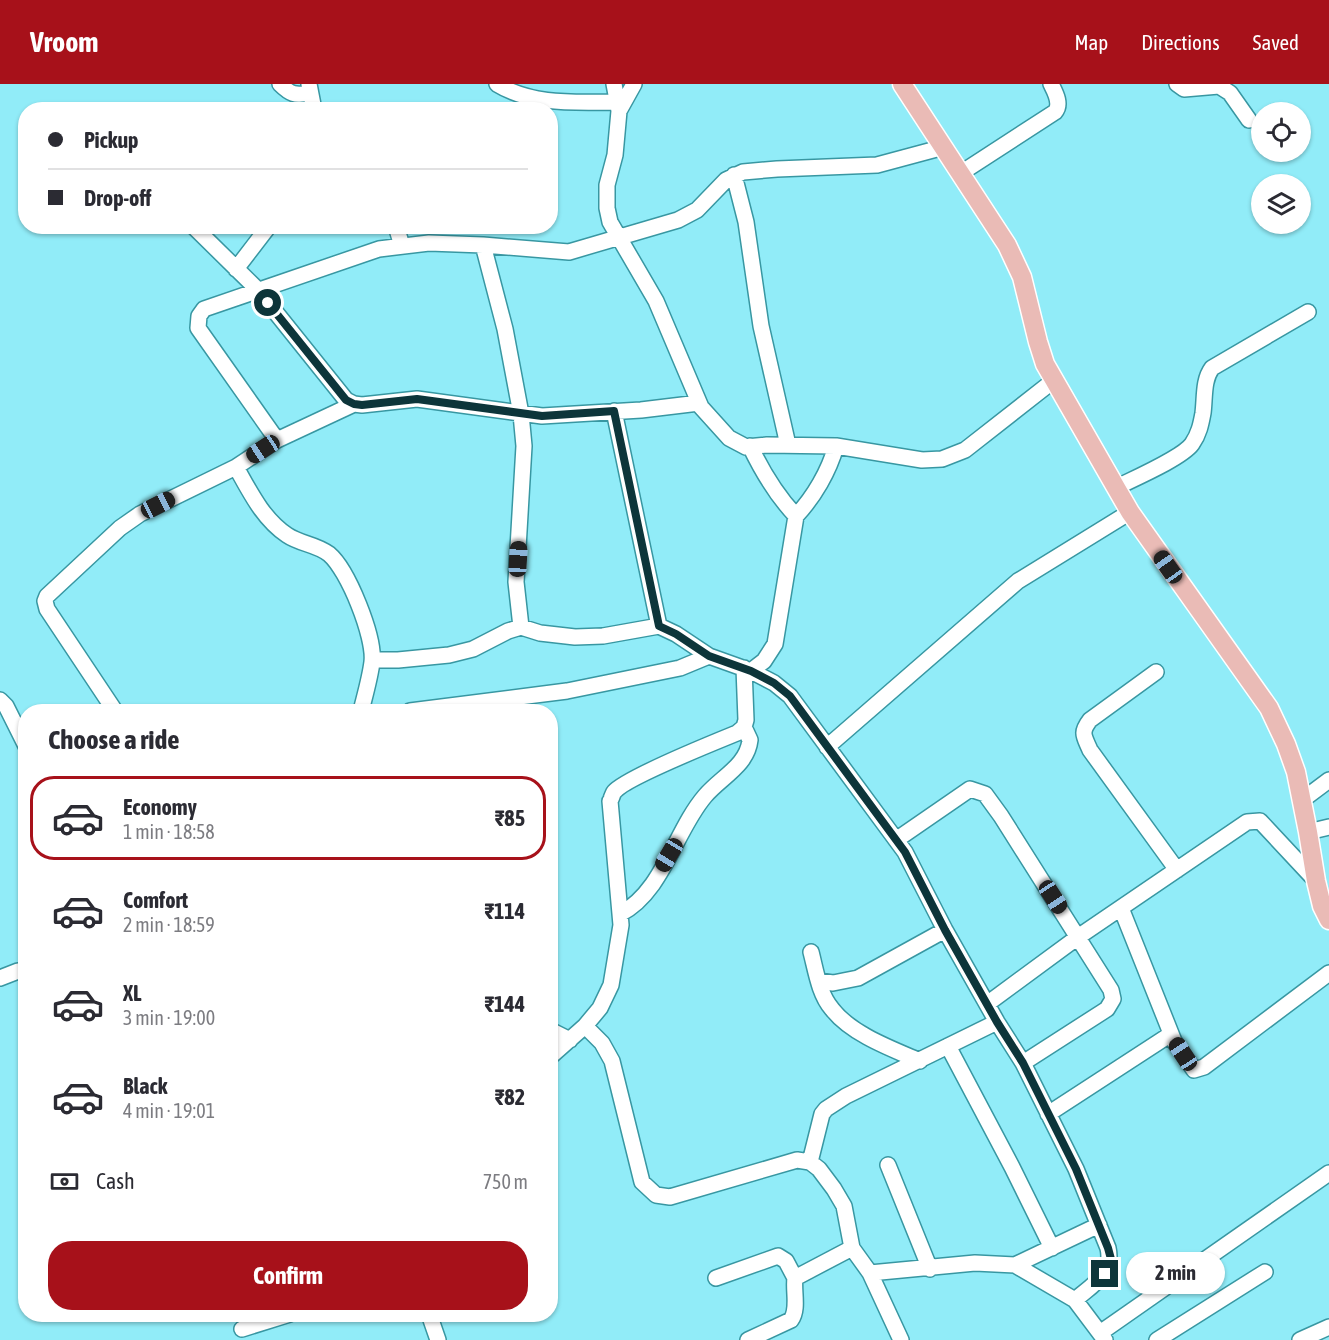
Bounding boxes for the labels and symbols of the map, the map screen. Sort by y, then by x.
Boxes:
route start [254,289,281,316]
car [243,432,283,466]
car [138,489,178,521]
car [508,541,528,577]
car [1150,547,1186,587]
car [652,835,686,875]
car [1036,877,1070,917]
car [1166,1034,1200,1074]
callout: 2 min [1126,1253,1225,1295]
route end [1091,1260,1118,1287]

